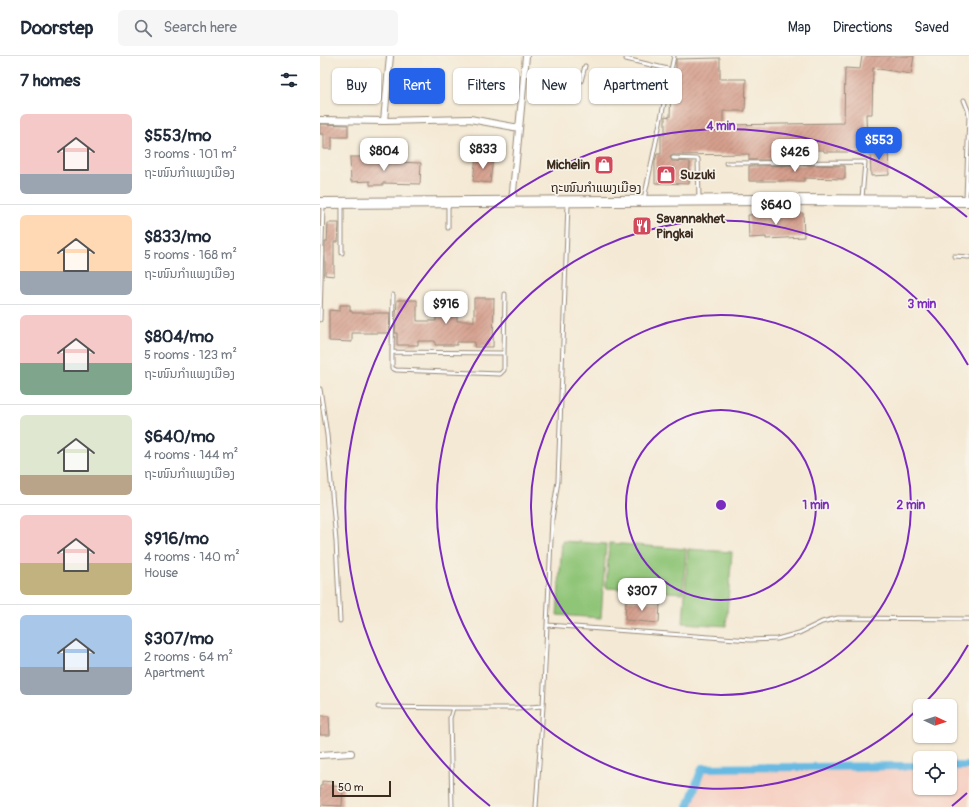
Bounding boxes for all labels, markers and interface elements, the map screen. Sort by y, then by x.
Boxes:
search box [118,10,398,46]
text: Doorstep [20,16,94,40]
icon: search [132,17,154,39]
text: Search here [164,18,237,37]
text: Map [788,19,811,36]
text: Directions [833,19,892,36]
text: Saved [914,19,949,36]
chip: Buy [332,68,381,104]
chip: Rent [389,68,445,104]
chip: Filters [453,68,519,104]
chip: New [527,68,581,104]
chip: Apartment [589,68,682,104]
icon: filters [278,69,300,91]
text: 7 homes [20,70,80,91]
text: 4 min [705,119,736,134]
text: $553/mo [144,125,211,146]
pin: $553 [855,127,903,161]
icon: home [52,130,100,178]
text: $553 [865,132,893,148]
pin: $833 [459,136,507,170]
pin: $804 [360,138,408,172]
pin: $426 [771,139,819,173]
text: $833 [469,141,497,157]
text: $804 [369,143,399,159]
text: $426 [780,144,810,160]
text: 3 rooms · 101 m² [144,146,237,162]
shop icon: Michelin [593,154,615,176]
place label: Michelin [547,157,591,173]
shop icon: Suzuki [655,164,677,186]
text: ຖະໜົນກຳແພງເມືອງ [144,165,235,181]
place label: Suzuki [680,167,716,183]
street label: ຖະໜົນກຳແພງເມືອງ [550,180,642,196]
pin: $640 [752,192,800,226]
text: $640 [760,197,792,213]
place label: Savannakhet Pingkai [656,211,726,242]
restaurant icon: Savannakhet Pingkai [631,215,653,237]
text: $833/mo [144,226,211,247]
icon: home [52,231,100,279]
text: 5 rooms · 168 m² [144,247,237,263]
text: ຖະໜົນກຳແພງເມືອງ [144,266,235,282]
pin: $916 [422,291,470,325]
text: $916 [433,296,459,312]
text: 3 min [908,297,937,312]
text: $804/mo [144,326,214,347]
icon: home [52,331,100,379]
text: 5 rooms · 123 m² [144,347,237,363]
text: ຖະໜົນກຳແພງເມືອງ [144,366,235,382]
text: $640/mo [144,426,215,447]
icon: home [52,431,100,479]
text: 4 rooms · 144 m² [144,447,238,463]
text: ຖະໜົນກຳແພງເມືອງ [144,466,235,482]
centre of rings [714,498,728,512]
text: 1 min [803,498,830,513]
text: 2 min [897,498,926,513]
text: $916/mo [144,528,209,549]
icon: home [52,531,100,579]
text: 4 rooms · 140 m² [144,549,240,565]
text: House [144,565,178,581]
pin: $307 [618,578,666,612]
text: $307 [627,583,657,599]
text: $307/mo [144,628,214,649]
icon: home [52,631,100,679]
text: 2 rooms · 64 m² [144,649,233,665]
text: Apartment [144,665,205,681]
north arrow [913,699,957,743]
map controls [913,699,957,795]
button: locate [913,751,957,795]
scale bar [332,779,391,798]
text: 50 m [338,781,364,794]

